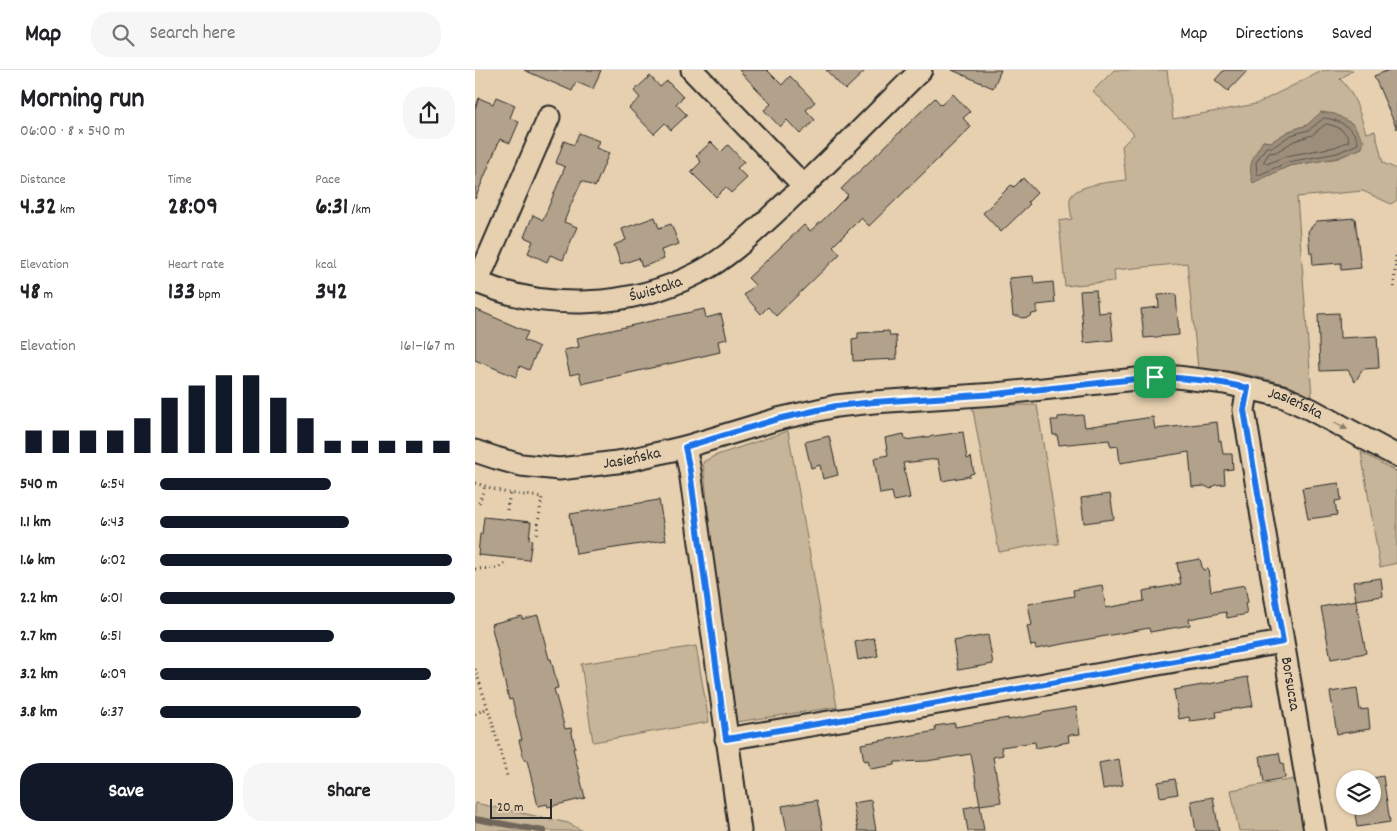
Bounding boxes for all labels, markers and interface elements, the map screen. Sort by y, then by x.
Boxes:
search box [91,12,441,57]
text: Map [25,18,61,52]
icon: search [109,21,137,49]
text: Search here [149,21,235,48]
text: Map [1180,22,1207,47]
text: Directions [1235,22,1304,47]
text: Saved [1332,22,1372,47]
text: Morning run [20,81,144,121]
button: share [403,87,455,139]
text: 06:00 · 8 × 540 m [20,120,125,143]
text: Distance [20,170,66,190]
text: Time [168,170,192,190]
text: Pace [315,170,340,190]
text: 4.32 [20,190,57,226]
text: 28:09 [168,190,218,226]
text: 6:31 [315,190,348,226]
text: km [57,200,75,220]
text: /km [348,200,371,220]
text: Elevation [20,255,69,275]
text: Heart rate [168,255,224,275]
text: kcal [315,255,337,275]
street label: Świstaka [627,270,686,308]
text: 48 [20,275,40,311]
text: 133 [168,275,195,311]
text: 342 [315,275,348,311]
text: m [40,285,53,305]
text: bpm [195,285,221,305]
text: Elevation [20,335,76,358]
text: 161–167 m [400,335,455,358]
pin [1134,356,1176,398]
icon: arrive [1141,363,1169,391]
street label: Jasieńska [1265,382,1327,426]
one-way arrow [1334,421,1348,430]
street label: Jasieńska [602,441,663,475]
text: 540 m [20,473,57,496]
text: 6:54 [100,473,125,496]
text: 1.1 km [20,511,51,534]
text: 6:43 [100,511,124,534]
text: 1.6 km [20,549,55,572]
text: 6:02 [100,549,126,572]
text: 2.2 km [20,587,58,610]
text: 6:01 [100,587,123,610]
text: 2.7 km [20,625,57,648]
text: 6:51 [100,625,121,648]
street label: Borsucza [1274,655,1306,713]
text: 3.2 km [20,663,58,686]
text: 6:09 [100,663,127,686]
text: 3.8 km [20,701,57,724]
text: 6:37 [100,701,124,724]
button: Save [20,763,233,821]
button: Share [243,763,455,821]
map controls [1336,770,1381,815]
button: layers [1336,770,1381,815]
scale bar [490,796,553,819]
text: 20 m [497,798,524,818]

